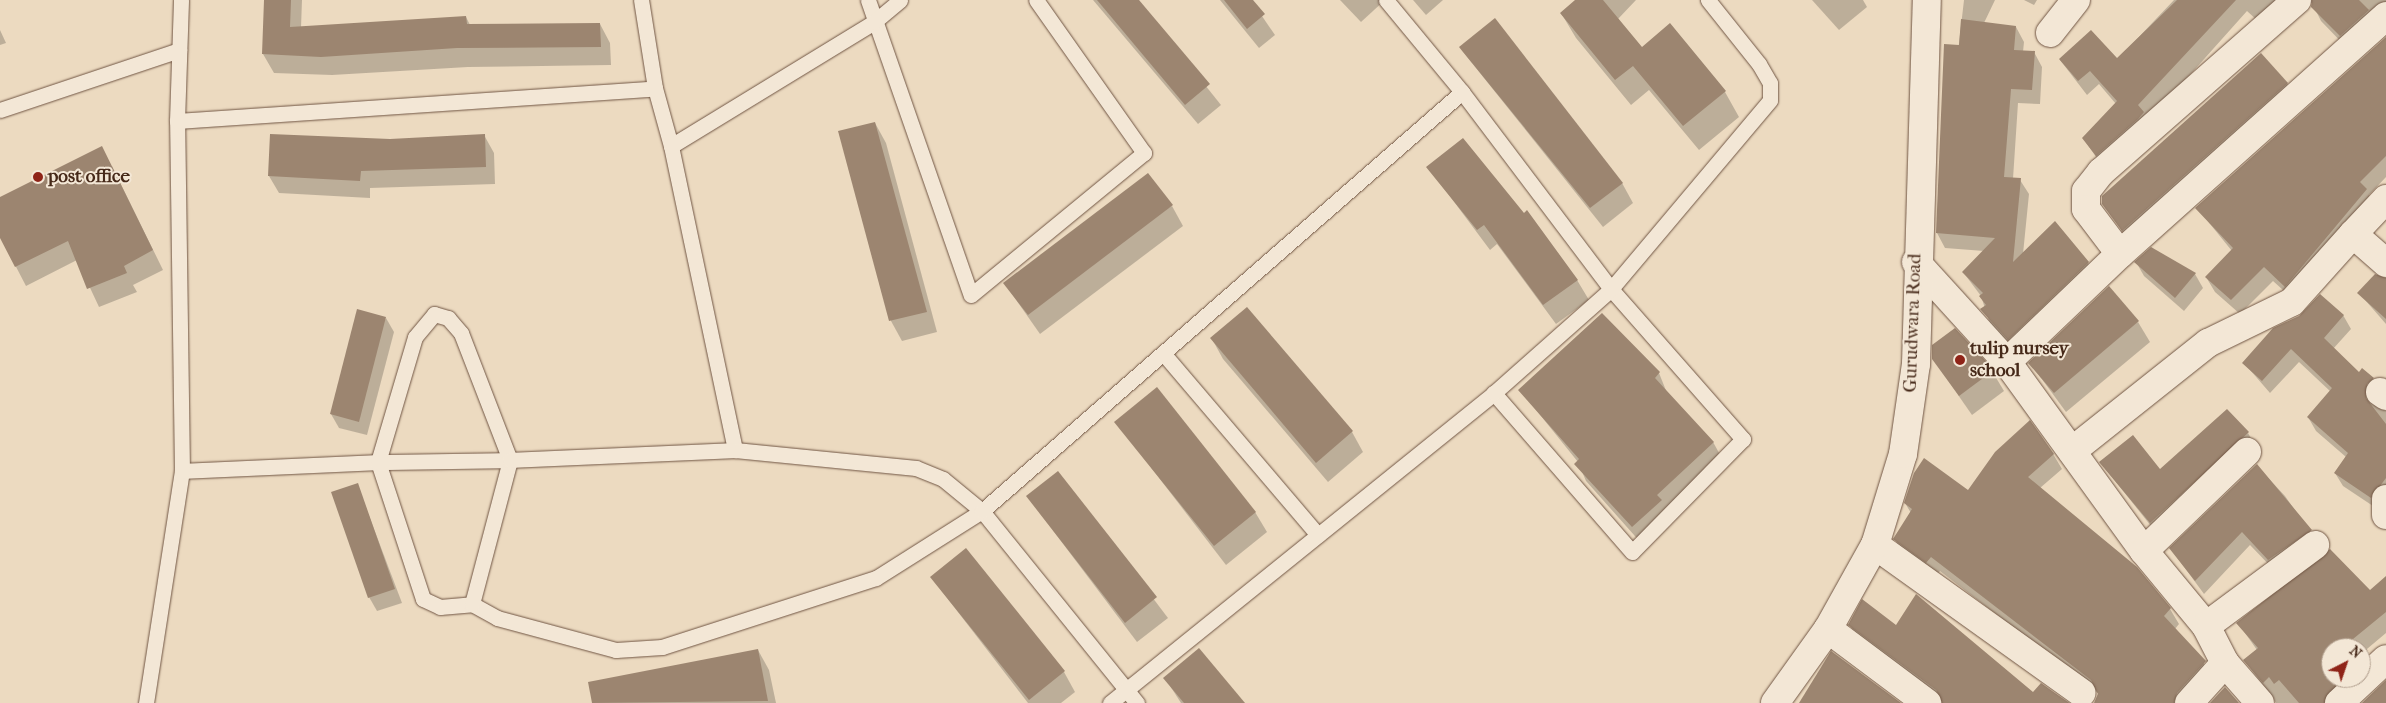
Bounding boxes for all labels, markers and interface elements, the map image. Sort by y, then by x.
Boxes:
place label: post office [48,166,130,188]
marker: post office [32,171,44,183]
street label: Gurudwara Road [1899,253,1927,393]
place label: tulip nursey school [1970,338,2069,382]
marker: tulip nursey school [1954,354,1966,366]
north arrow [2321,638,2371,688]
text: N [2346,642,2365,662]

